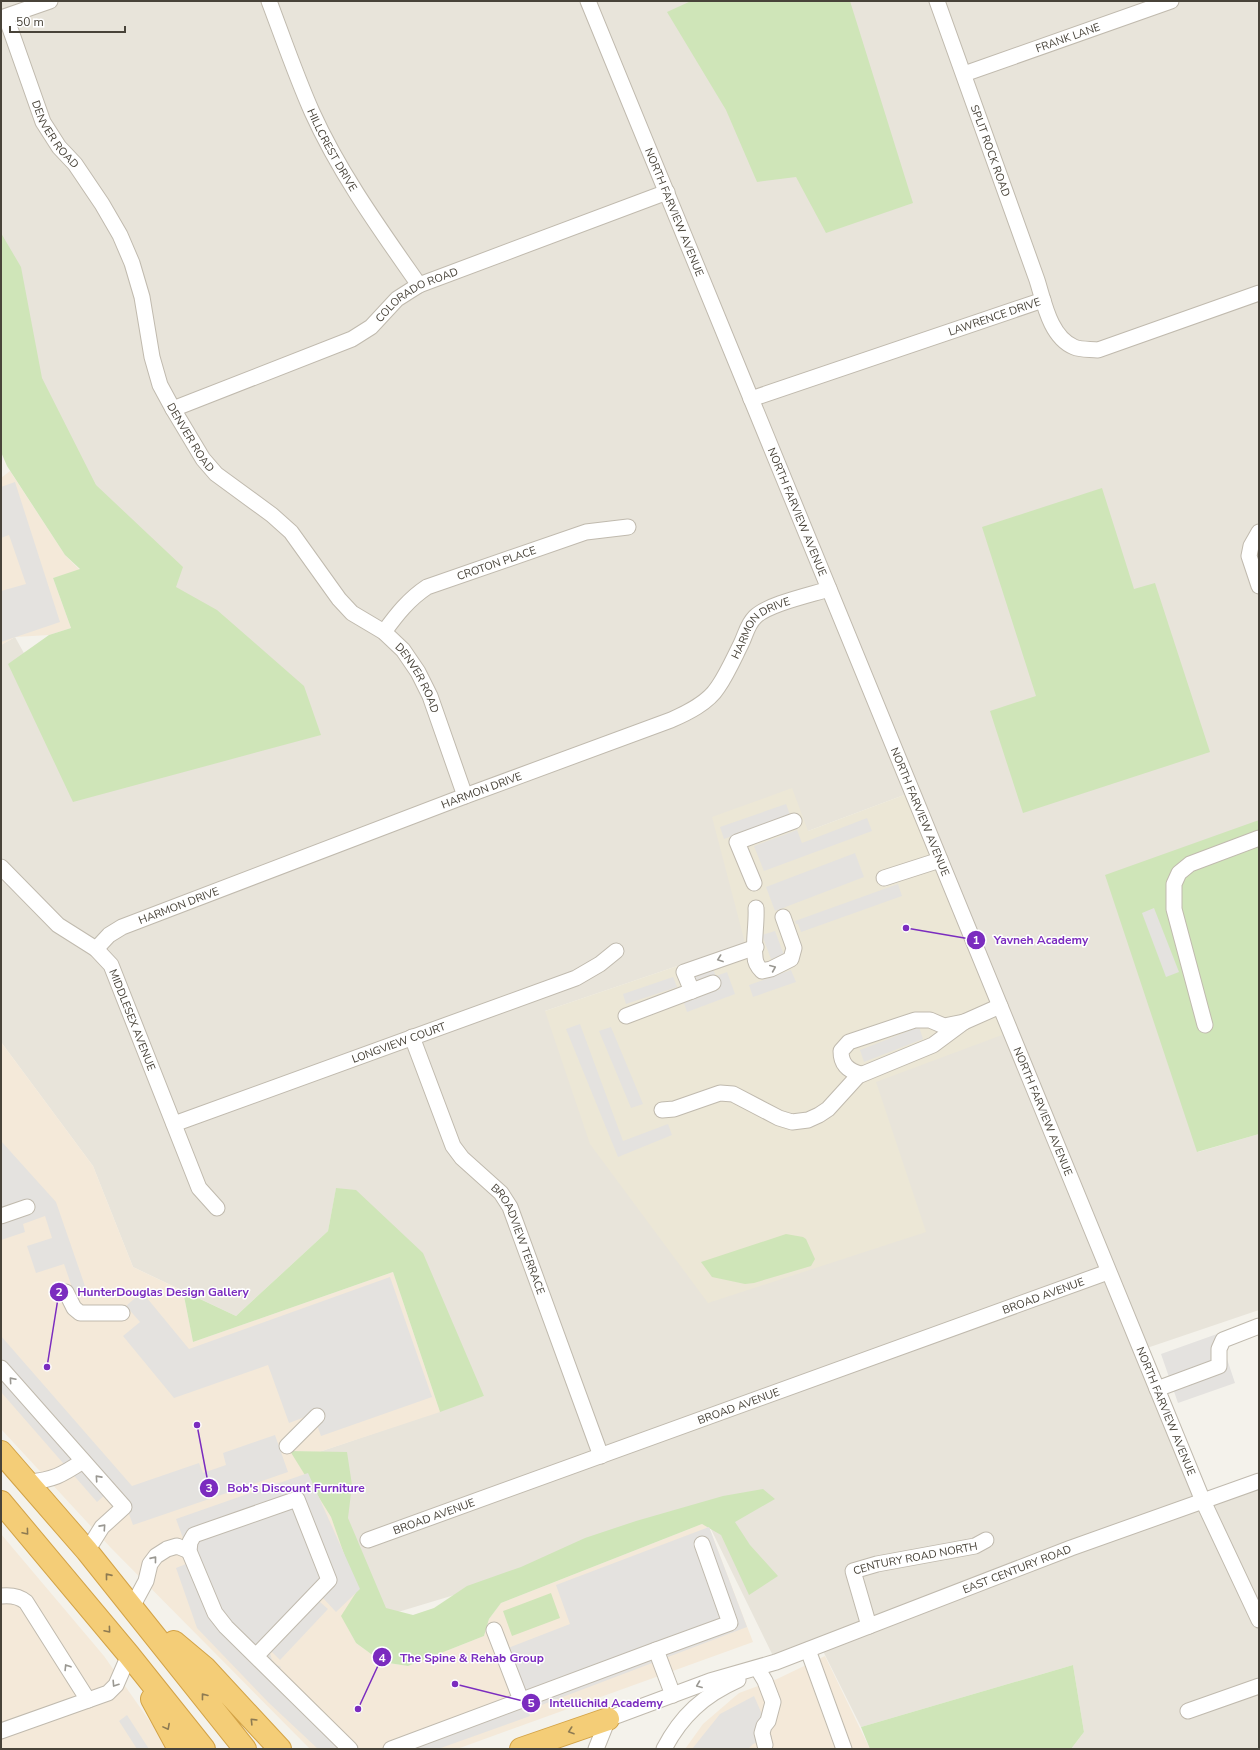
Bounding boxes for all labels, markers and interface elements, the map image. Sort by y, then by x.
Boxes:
scale bar [10,8,125,34]
text: 50 m [16,14,44,30]
street label: FRANK LANE [1034,20,1102,56]
street label: DENVER ROAD [28,98,82,172]
street label: SPLIT ROCK ROAD [967,103,1014,199]
street label: HILLCREST DRIVE [303,106,361,194]
street label: NORTH FARVIEW AVENUE [641,145,707,279]
street label: COLORADO ROAD [372,264,460,326]
street label: LAWRENCE DRIVE [947,294,1043,340]
street label: DENVER ROAD [163,400,218,475]
street label: NORTH FARVIEW AVENUE [764,445,830,579]
street label: CROTON PLACE [455,543,538,584]
street label: HARMON DRIVE [728,594,792,661]
street label: DENVER ROAD [392,639,442,715]
street label: NORTH FARVIEW AVENUE [887,745,953,878]
street label: HARMON DRIVE [439,769,524,812]
street label: HARMON DRIVE [136,884,221,928]
callout: Yavneh Academy [966,928,1097,952]
text: 1 [972,932,980,948]
text: Yavneh Academy [993,932,1089,948]
one-way arrow [717,955,724,963]
one-way arrow [770,964,777,972]
street label: MIDDLESEX AVENUE [105,967,159,1073]
street label: LONGVIEW COURT [350,1019,448,1067]
street label: NORTH FARVIEW AVENUE [1010,1045,1076,1178]
street label: BROADVIEW TERRACE [488,1180,548,1297]
street label: BROAD AVENUE [1000,1274,1086,1318]
callout: HunterDouglas Design Gallery [49,1280,257,1304]
text: 2 [55,1284,63,1300]
text: HunterDouglas Design Gallery [77,1284,250,1300]
street label: NORTH FARVIEW AVENUE [1133,1345,1199,1478]
one-way arrow [9,1377,16,1385]
street label: BROAD AVENUE [696,1385,782,1428]
one-way arrow [95,1475,102,1482]
callout: Bob's Discount Furniture [199,1476,373,1500]
text: 3 [205,1480,213,1496]
text: Bob's Discount Furniture [227,1480,365,1496]
street label: BROAD AVENUE [391,1495,477,1538]
one-way arrow [98,1524,106,1532]
one-way arrow [22,1527,29,1534]
street label: CENTURY ROAD NORTH [851,1539,979,1579]
street label: EAST CENTURY ROAD [960,1542,1074,1597]
one-way arrow [150,1557,157,1564]
one-way arrow [105,1574,112,1581]
one-way arrow [104,1626,111,1633]
callout: The Spine & Rehab Group [372,1645,552,1669]
text: 4 [378,1650,386,1666]
text: The Spine & Rehab Group [400,1650,544,1666]
one-way arrow [64,1664,71,1671]
one-way arrow [112,1680,119,1687]
one-way arrow [695,1681,702,1689]
callout: Intellichild Academy [521,1691,671,1715]
one-way arrow [202,1694,209,1701]
text: 5 [527,1695,535,1711]
text: Intellichild Academy [549,1695,664,1711]
one-way arrow [250,1718,258,1726]
one-way arrow [162,1722,169,1730]
one-way arrow [567,1726,574,1735]

